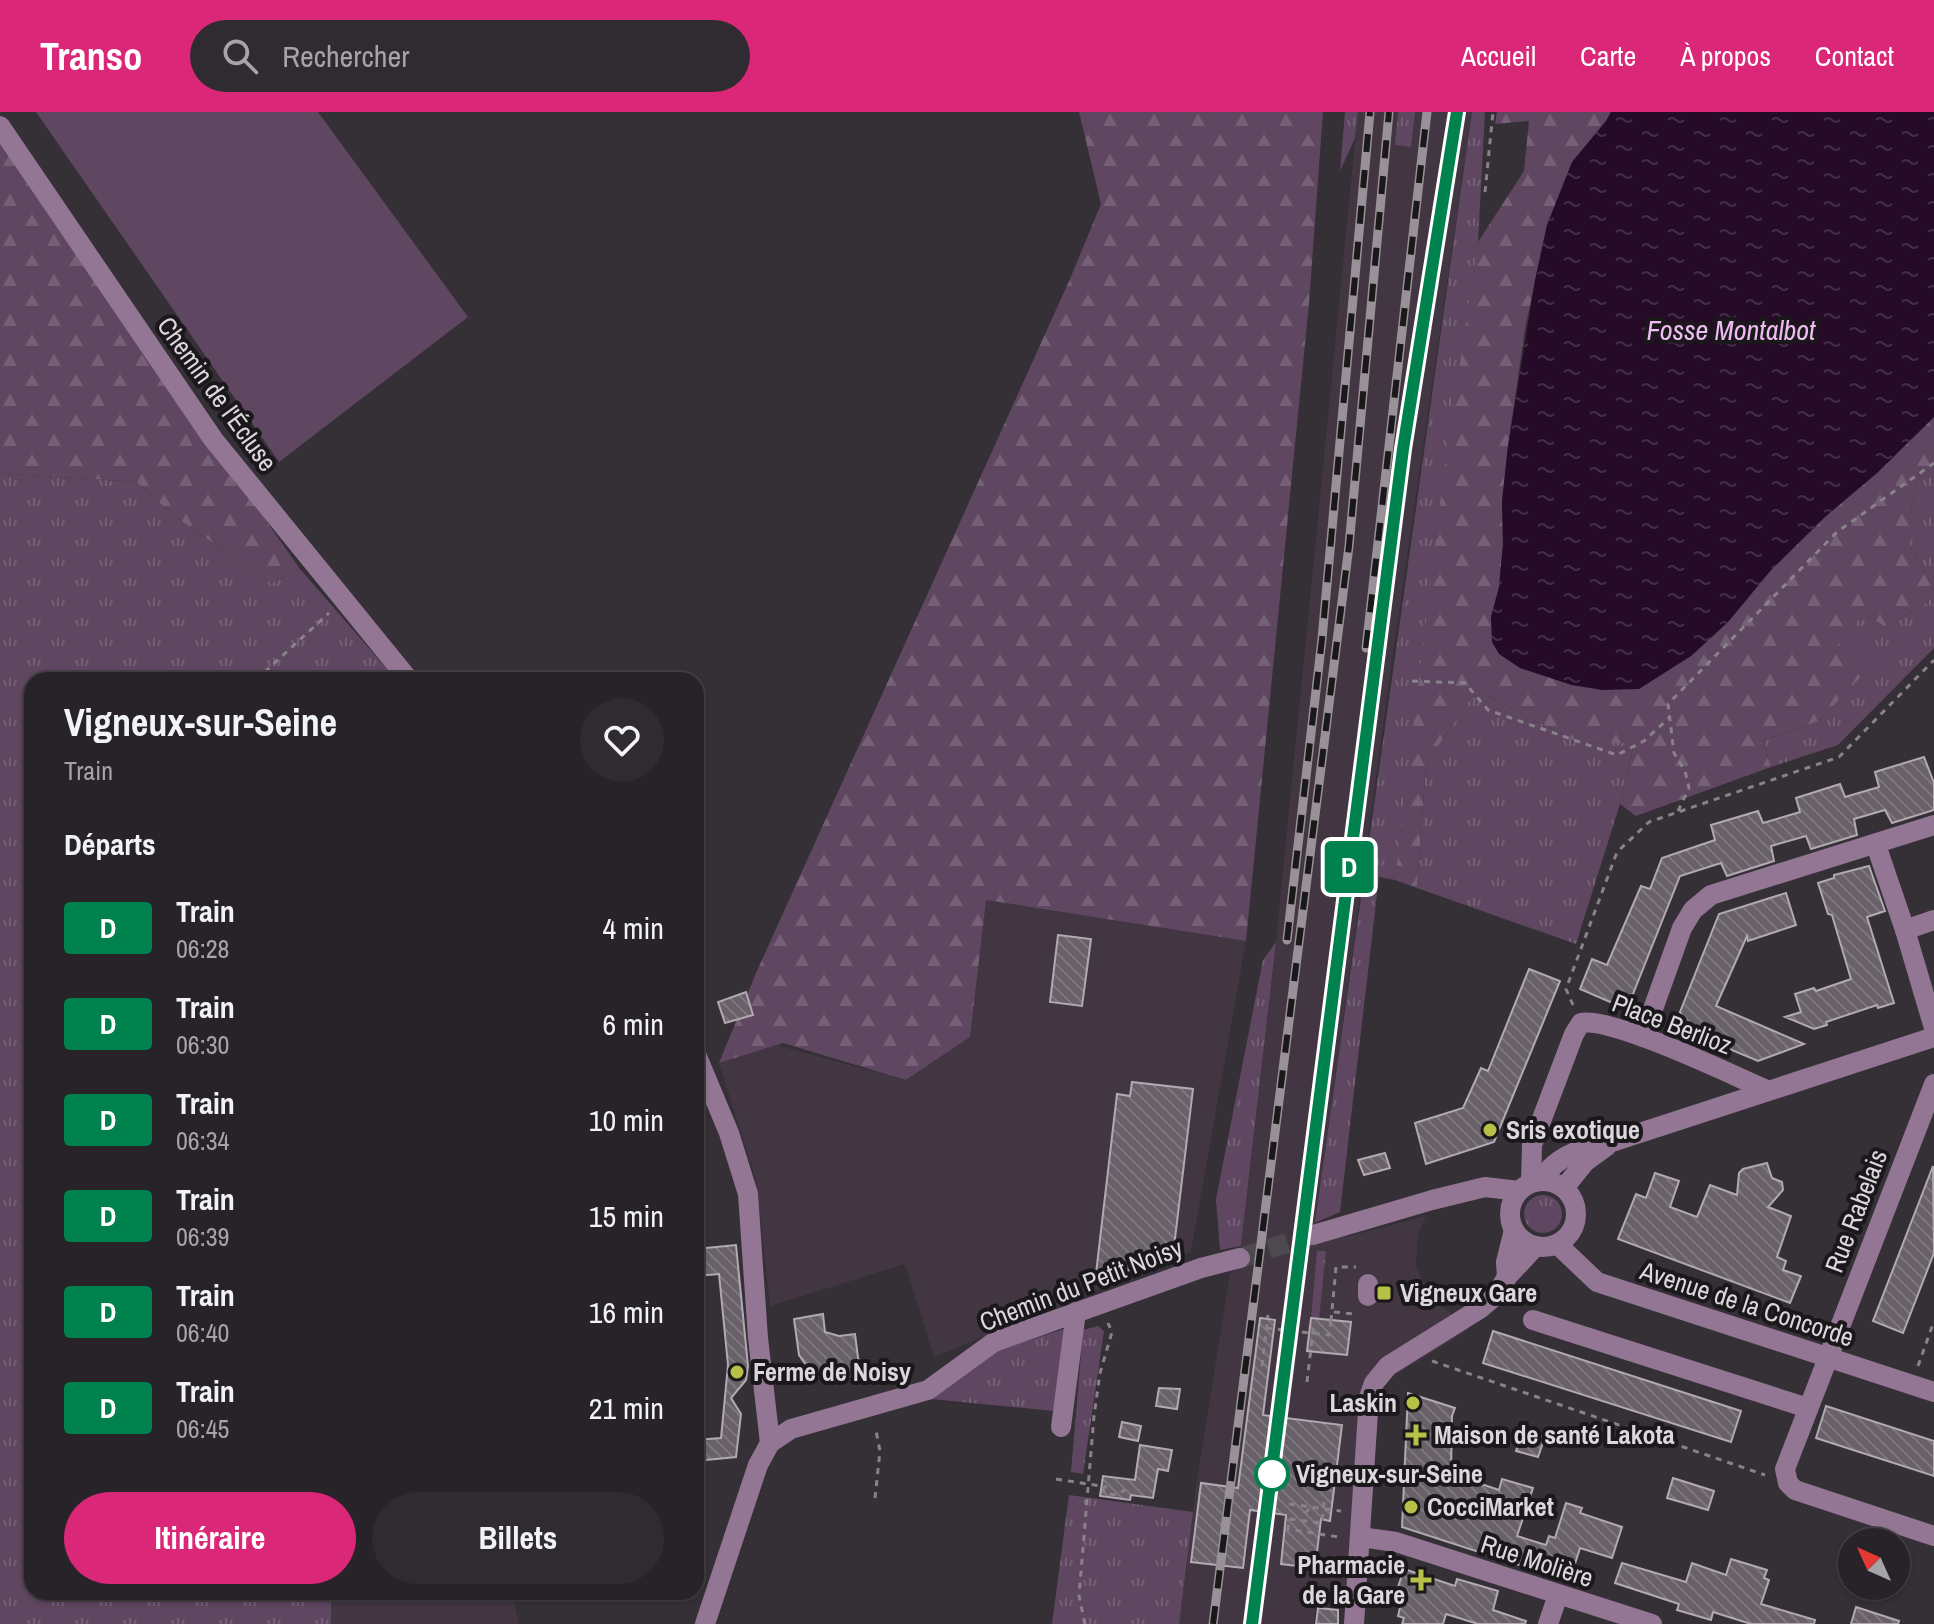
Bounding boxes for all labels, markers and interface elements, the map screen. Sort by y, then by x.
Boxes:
search box [190,20,750,92]
text: Transo [40,31,142,82]
icon: search [218,34,262,78]
text: Rechercher [282,36,409,76]
text: Accueil [1461,37,1536,75]
text: Carte [1580,37,1636,75]
text: À propos [1680,37,1771,75]
text: Contact [1815,37,1894,75]
street label: Chemin de l'Écluse [149,309,285,478]
water label: Fosse Montalbot [1647,311,1816,349]
text: Vigneux-sur-Seine [64,697,337,748]
button: heart [580,698,664,782]
text: Train [64,753,113,788]
text: Départs [64,824,156,864]
line badge: D [1323,841,1375,893]
text: D [1341,848,1357,886]
text: Train [176,891,235,931]
text: 4 min [602,908,664,948]
text: D [100,909,116,947]
text: 06:28 [176,931,229,966]
street label: Place Berlioz [1607,985,1737,1062]
text: Train [176,987,235,1027]
text: 6 min [602,1004,664,1044]
text: D [100,1005,116,1043]
text: 06:30 [176,1027,229,1062]
text: Train [176,1083,235,1123]
text: 10 min [589,1100,664,1140]
text: D [100,1101,116,1139]
place label: Sris exotique [1506,1112,1640,1147]
marker: Sris exotique [1481,1121,1499,1139]
text: 06:34 [176,1123,229,1158]
street label: Rue Rabelais [1816,1144,1895,1277]
text: Train [176,1179,235,1219]
text: 15 min [589,1196,664,1236]
text: D [100,1197,116,1235]
text: 06:39 [176,1219,229,1254]
street label: Chemin du Petit Noisy [974,1230,1188,1339]
street label: Avenue de la Concorde [1635,1252,1858,1355]
text: Train [176,1275,235,1315]
place label: Vigneux Gare [1400,1275,1537,1310]
marker: Vigneux Gare [1375,1284,1393,1302]
text: 16 min [589,1292,664,1332]
text: D [100,1293,116,1331]
text: 06:40 [176,1315,229,1350]
place label: Ferme de Noisy [753,1354,911,1389]
marker: Ferme de Noisy [728,1363,746,1381]
text: Train [176,1371,235,1411]
place label: Laskin [1329,1385,1397,1420]
text: 21 min [589,1388,664,1428]
text: D [100,1389,116,1427]
marker: Laskin [1404,1394,1422,1412]
text: 06:45 [176,1411,229,1446]
place label: Maison de santé Lakota [1434,1417,1675,1452]
marker: Maison de santé Lakota [1405,1424,1427,1446]
place label: Vigneux-sur-Seine [1296,1456,1483,1491]
marker: Vigneux-sur-Seine [1255,1457,1289,1491]
place label: CocciMarket [1427,1489,1554,1524]
button: Itinéraire [64,1492,356,1584]
button: Billets [372,1492,664,1584]
marker: CocciMarket [1402,1498,1420,1516]
street label: Rue Molière [1477,1526,1598,1595]
north arrow [1838,1528,1910,1600]
map controls [1838,1528,1910,1600]
place label: Pharmacie de la Gare [1297,1547,1405,1612]
marker: Pharmacie de la Gare [1412,1571,1430,1589]

